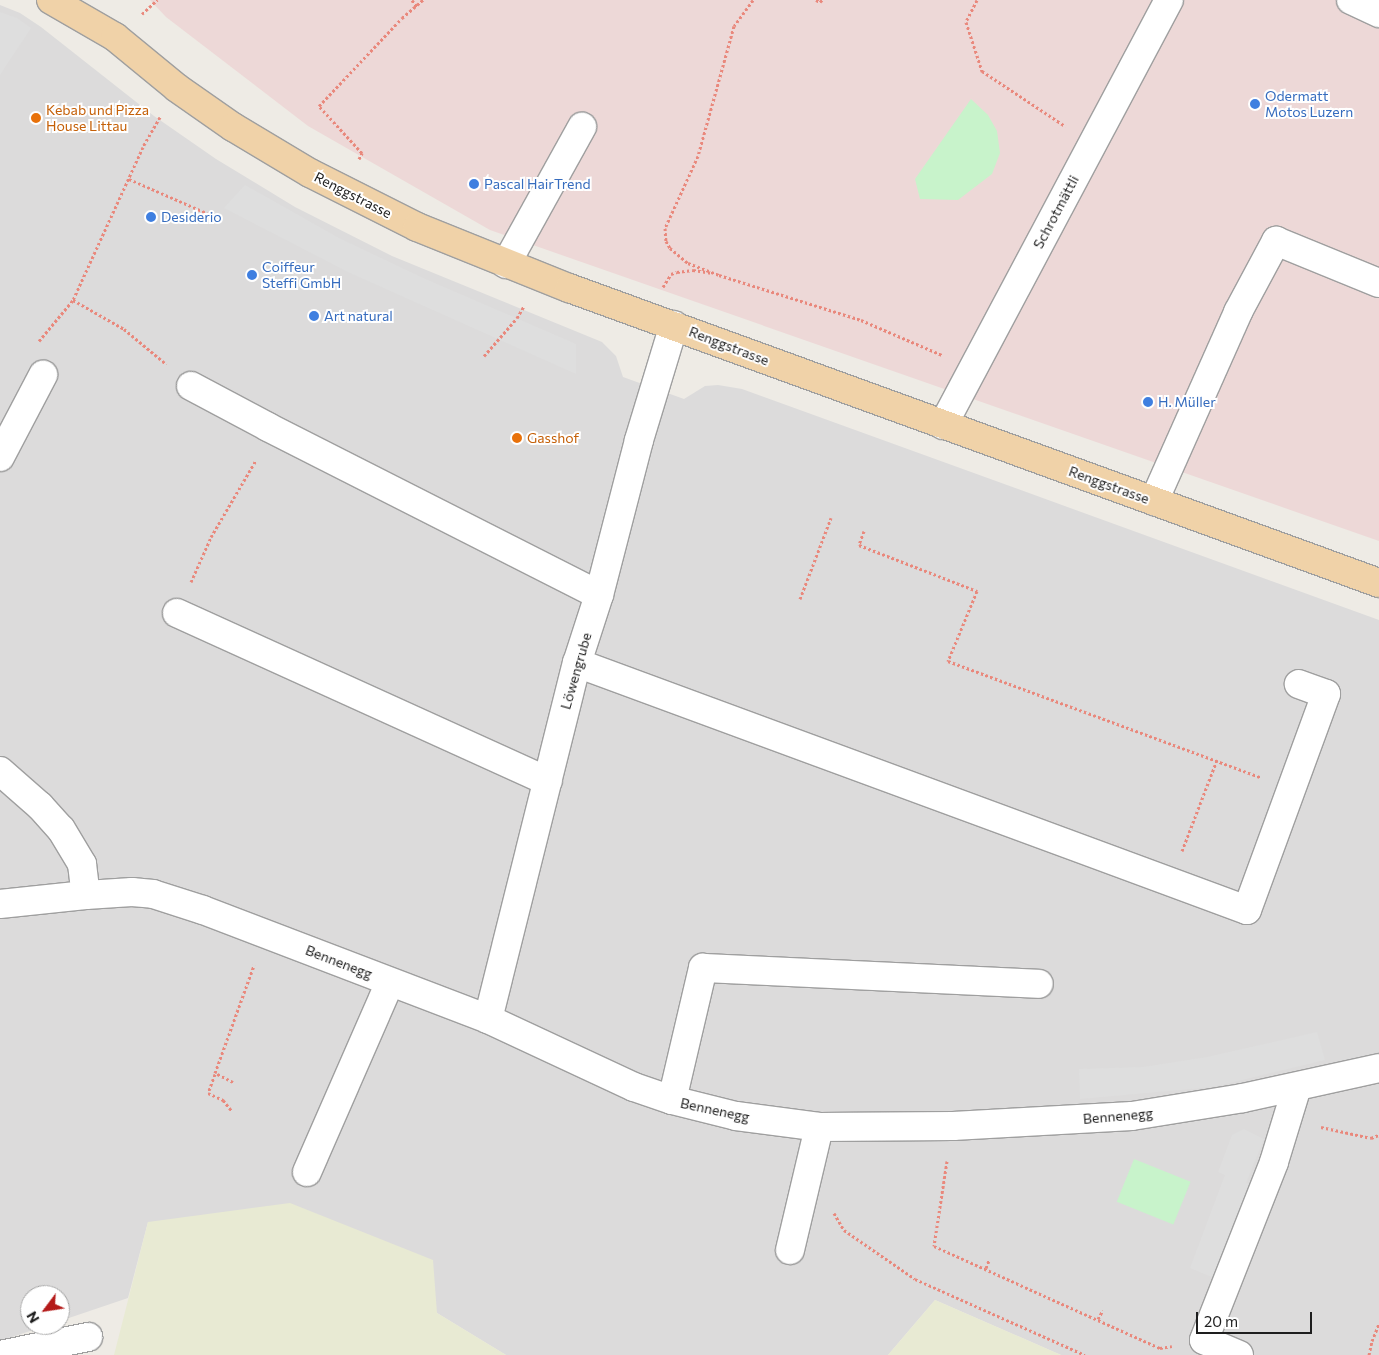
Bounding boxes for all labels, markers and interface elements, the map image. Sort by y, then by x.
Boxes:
place label: Odermatt Motos Luzern [1265,88,1353,120]
marker: Odermatt Motos Luzern [1249,98,1261,110]
place label: Kebab und Pizza House Littau [46,102,149,134]
marker: Kebab und Pizza House Littau [30,112,42,124]
street label: Renggstrasse [312,168,394,222]
street label: Schrotmättli [1030,172,1082,252]
place label: Pascal HairTrend [484,176,591,192]
marker: Pascal HairTrend [468,178,480,190]
place label: Desiderio [161,209,222,225]
marker: Desiderio [145,211,157,223]
place label: Coiffeur Steffi GmbH [262,259,341,292]
marker: Coiffeur Steffi GmbH [246,269,258,281]
place label: Art natural [324,308,393,324]
marker: Art natural [308,310,320,322]
street label: Renggstrasse [687,323,771,369]
place label: H. Müller [1158,394,1216,410]
marker: H. Müller [1142,396,1154,408]
place label: Gasshof [527,430,579,446]
marker: Gasshof [511,432,523,444]
street label: Renggstrasse [1066,463,1152,507]
street label: Löwengrube [557,631,595,711]
street label: Bennenegg [303,942,375,982]
street label: Bennenegg [679,1094,751,1126]
street label: Bennenegg [1082,1105,1154,1127]
north arrow [20,1285,70,1335]
scale bar [1199,1302,1315,1334]
text: N [23,1309,43,1326]
text: 20 m [1204,1312,1238,1330]

